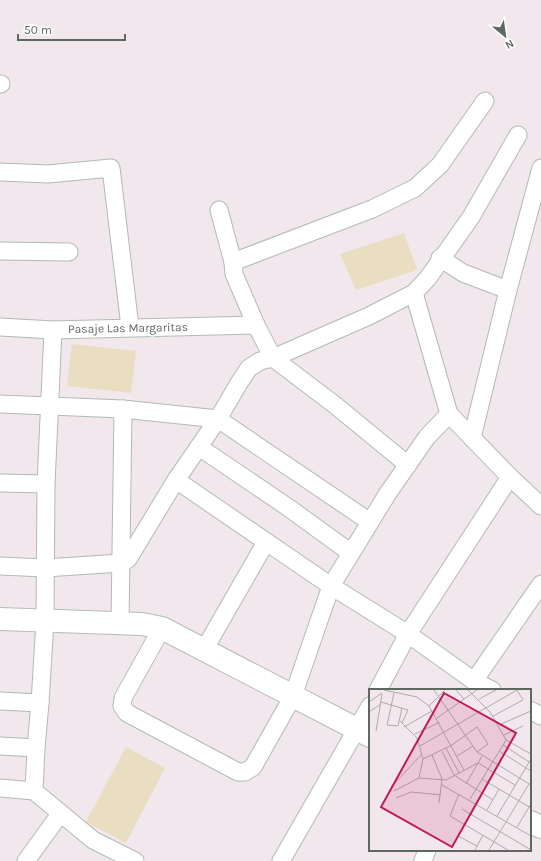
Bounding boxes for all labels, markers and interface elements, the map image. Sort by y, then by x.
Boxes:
scale bar [18,16,125,42]
north arrow [485,16,525,56]
text: 50 m [24,23,52,37]
text: N [503,37,516,52]
street label: Pasaje Las Margaritas [68,320,188,336]
inset map [369,689,531,851]

